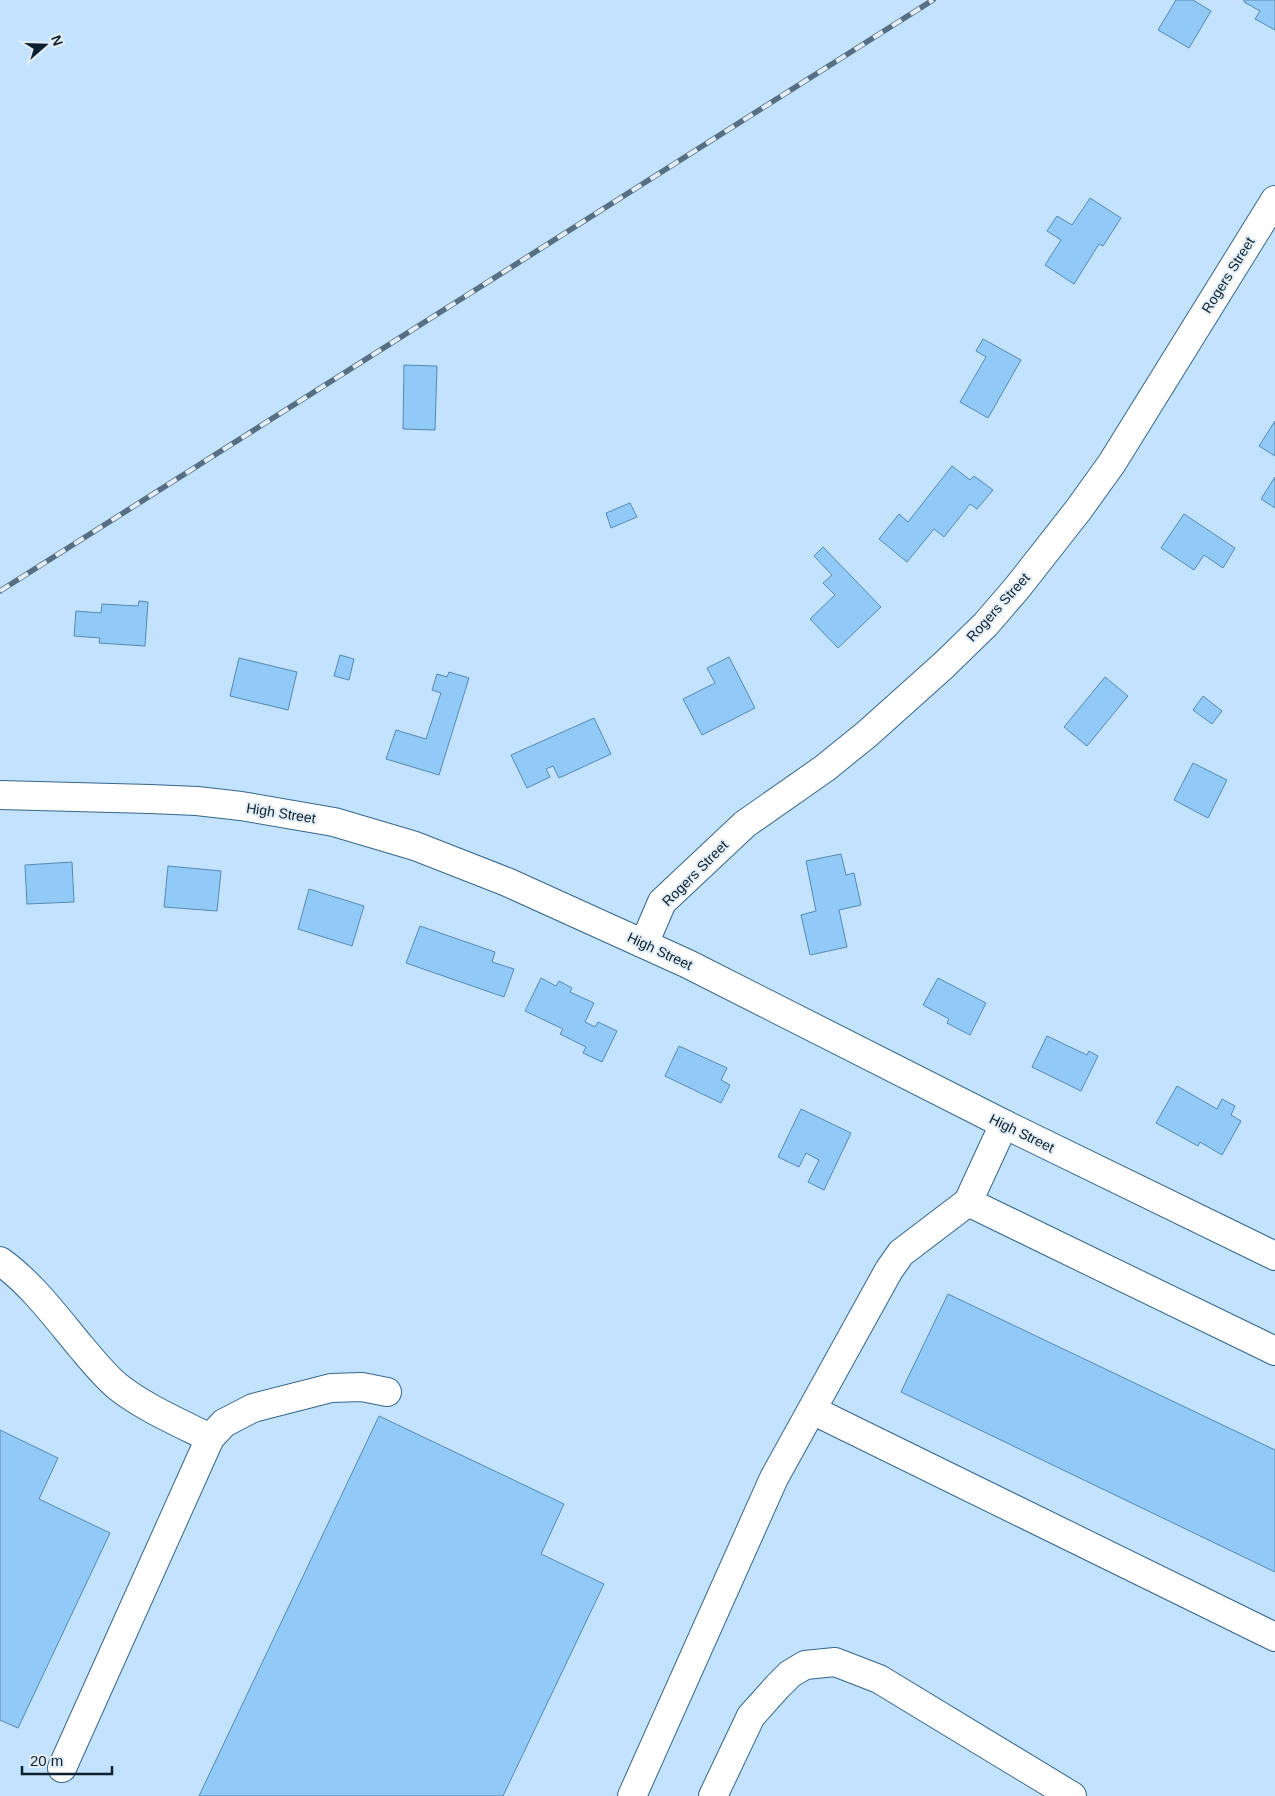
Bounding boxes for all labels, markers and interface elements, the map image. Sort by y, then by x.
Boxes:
north arrow [20,20,70,70]
text: N [48,33,66,48]
street label: Rogers Street [1198,234,1258,316]
street label: Rogers Street [963,569,1033,644]
street label: High Street [245,800,317,826]
street label: Rogers Street [659,837,731,909]
street label: High Street [625,929,695,973]
street label: High Street [987,1110,1057,1156]
scale bar [22,1744,112,1776]
text: 20 m [30,1752,63,1769]

